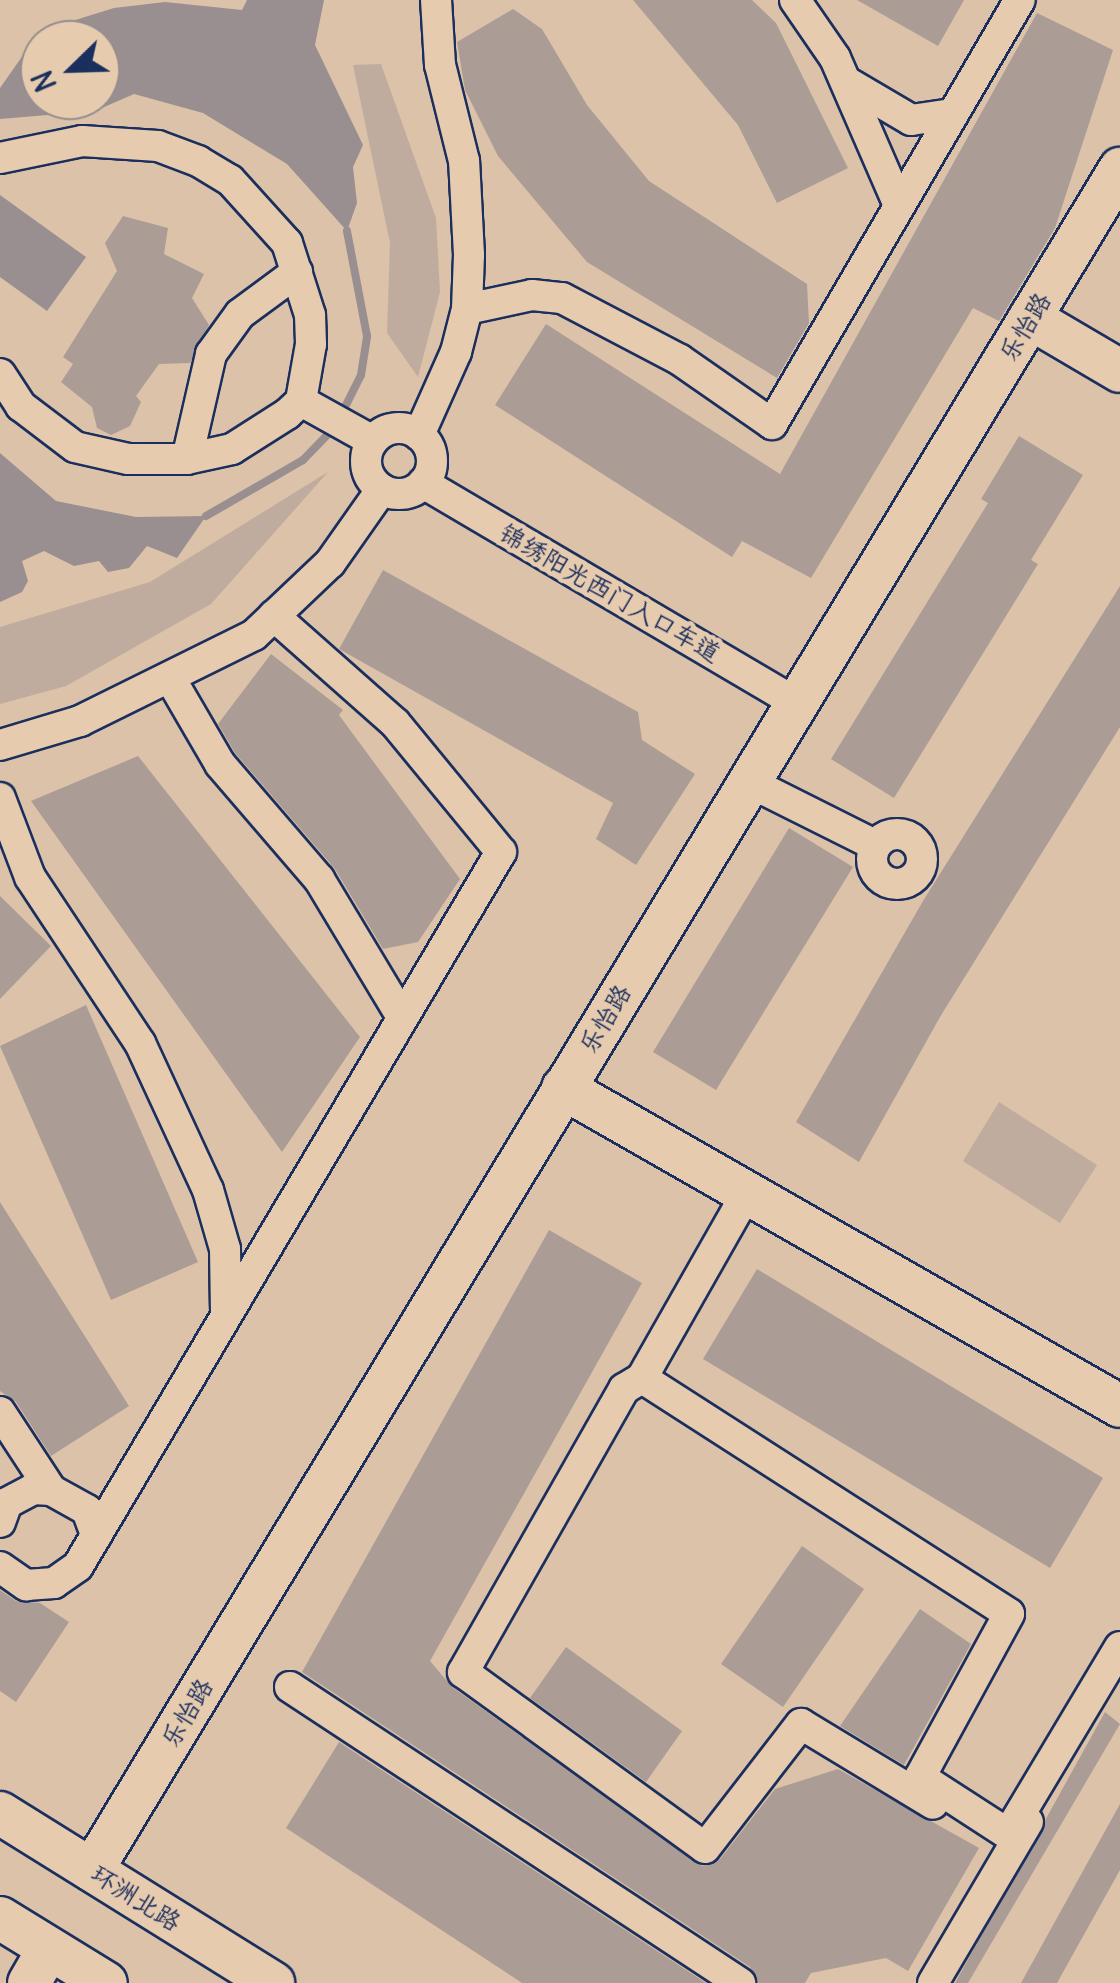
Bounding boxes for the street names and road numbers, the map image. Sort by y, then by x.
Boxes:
street label: 乐怡路 [993,287,1057,367]
street label: 锦绣阳光西门入口车道 [494,518,726,668]
street label: 乐怡路 [573,979,637,1059]
street label: 乐怡路 [155,1673,219,1753]
street label: 环洲北路 [86,1859,186,1937]

